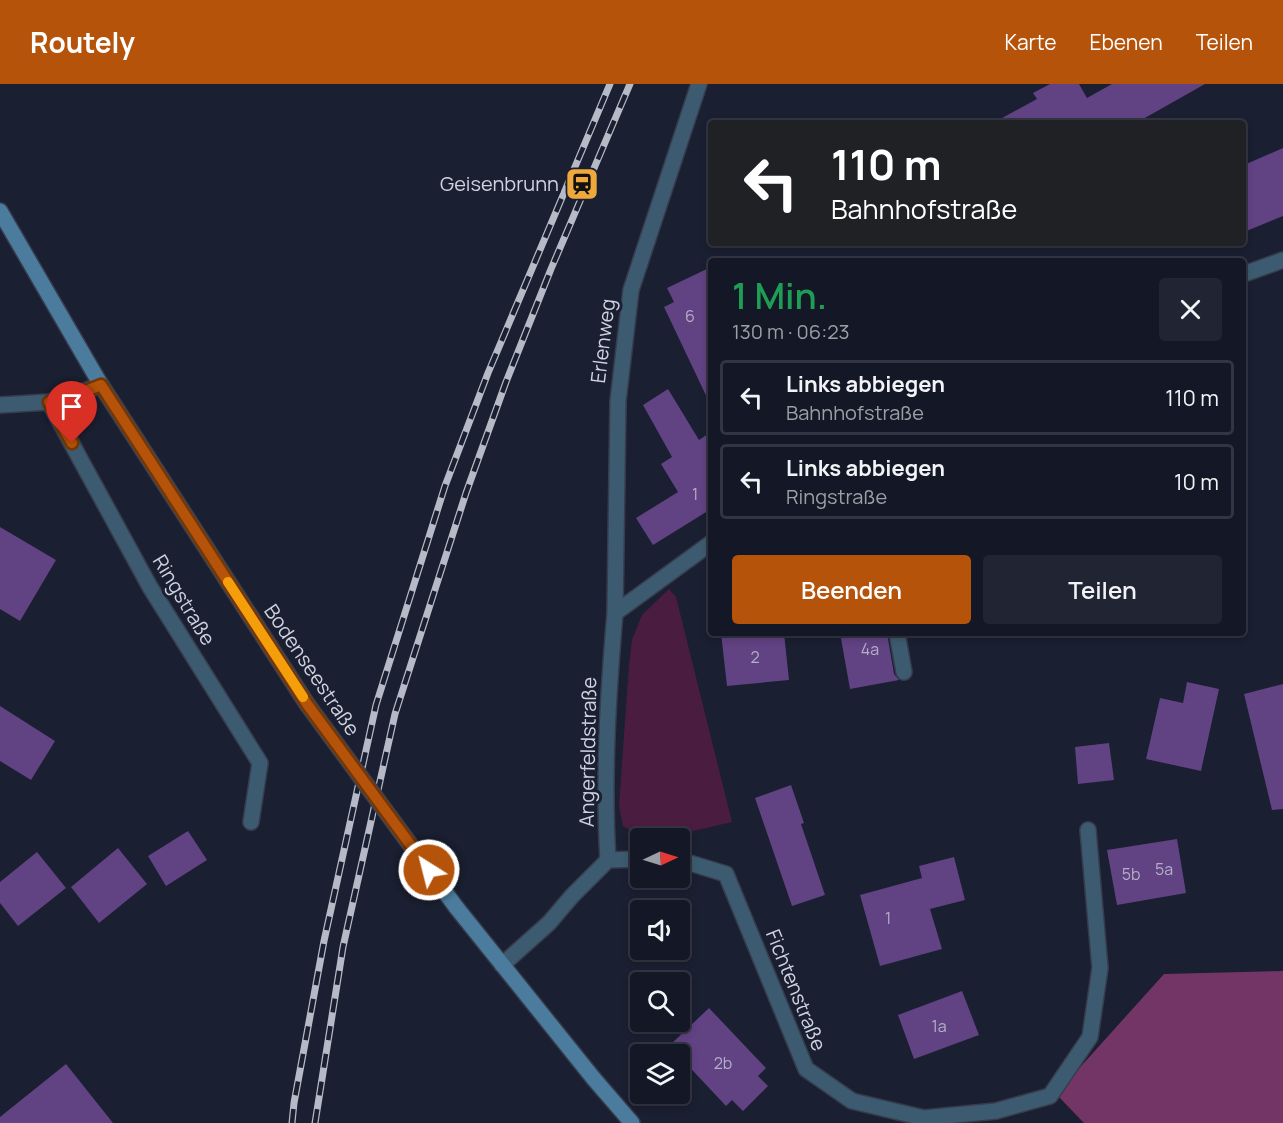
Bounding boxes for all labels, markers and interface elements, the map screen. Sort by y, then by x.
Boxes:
text: Routely [30,23,135,61]
text: Karte [1004,28,1056,56]
text: Ebenen [1089,28,1163,56]
text: Teilen [1196,28,1253,56]
text: 110 m [831,135,942,193]
icon: left [732,144,810,222]
station icon: Geisenbrunn [564,166,600,202]
place label: Geisenbrunn [440,170,559,197]
text: Bahnhofstraße [831,190,1017,227]
text: 1 Min. [732,271,827,320]
button: close [1159,278,1222,341]
street label: Erlenweg [584,297,621,385]
house number: 6 [685,305,695,327]
text: 130 m · 06:23 [732,318,850,345]
text: Links abbiegen [786,369,945,399]
pin [46,381,97,443]
icon: left [735,381,768,414]
text: 110 m [1165,383,1219,413]
icon: arrive [55,390,88,423]
text: Bahnhofstraße [786,399,924,426]
text: Links abbiegen [786,453,945,483]
icon: left [735,465,768,498]
text: 10 m [1174,467,1219,497]
house number: 1 [692,483,698,505]
text: Ringstraße [786,483,887,510]
street label: Ringstraße [147,549,222,650]
button: Beenden [732,555,971,624]
button: Teilen [983,555,1222,624]
street label: Bodenseestraße [258,599,366,741]
house number: 4a [861,638,879,660]
house number: 2 [750,646,760,668]
street label: Angerfeldstraße [573,677,602,827]
north arrow [630,828,690,888]
map controls [630,828,690,1104]
position arrow [397,838,461,902]
house number: 5a [1155,858,1173,880]
house number: 5b [1122,863,1140,885]
button: sound [630,900,690,960]
house number: 1 [885,907,891,929]
street label: Fichtenstraße [760,925,833,1055]
button: search [630,972,690,1032]
house number: 1a [931,1015,947,1037]
button: layers [630,1044,690,1104]
house number: 2b [714,1052,732,1074]

